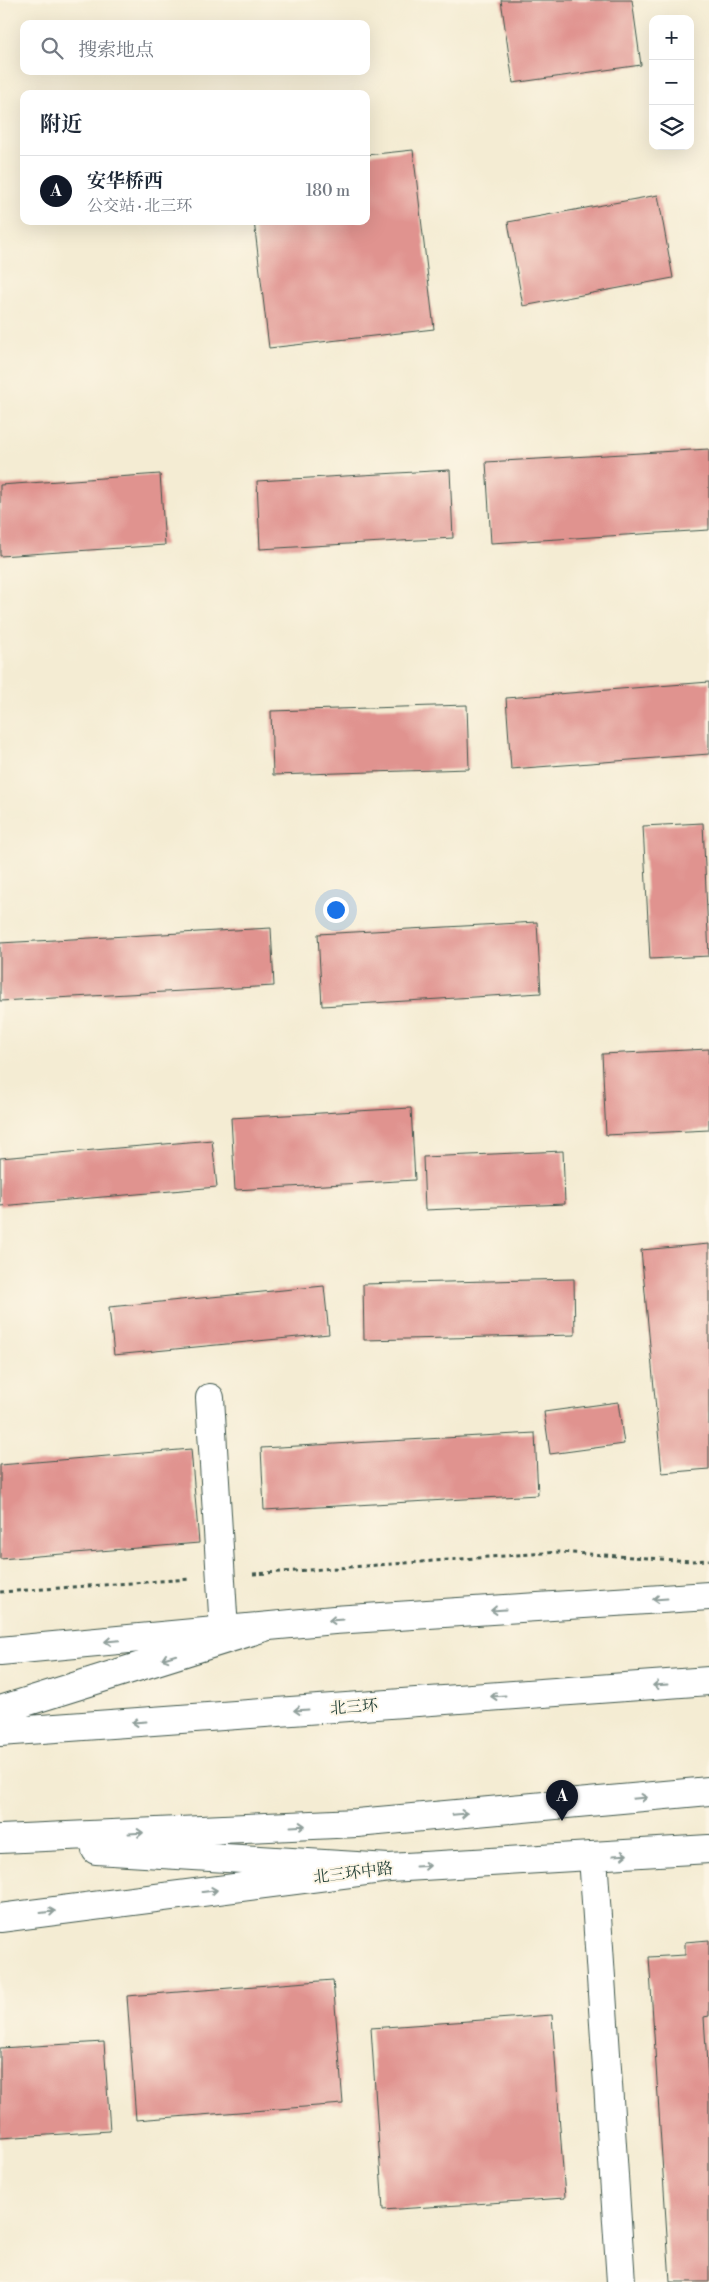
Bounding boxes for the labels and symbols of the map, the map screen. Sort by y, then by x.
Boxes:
your location [323,897,349,923]
one-way arrow [653,1595,669,1604]
one-way arrow [490,1605,506,1614]
one-way arrow [328,1616,344,1625]
one-way arrow [104,1636,120,1646]
one-way arrow [161,1653,177,1663]
one-way arrow [653,1680,669,1689]
one-way arrow [491,1692,507,1701]
street label: 北三环 [329,1695,379,1719]
one-way arrow [294,1706,310,1715]
one-way arrow [131,1717,147,1727]
pin: A [546,1780,578,1821]
one-way arrow [631,1793,647,1803]
one-way arrow [452,1809,468,1818]
one-way arrow [290,1821,306,1830]
one-way arrow [128,1828,144,1837]
one-way arrow [612,1850,628,1859]
street label: 北三环中路 [312,1858,394,1888]
one-way arrow [415,1862,431,1871]
one-way arrow [201,1886,217,1896]
one-way arrow [40,1907,56,1917]

